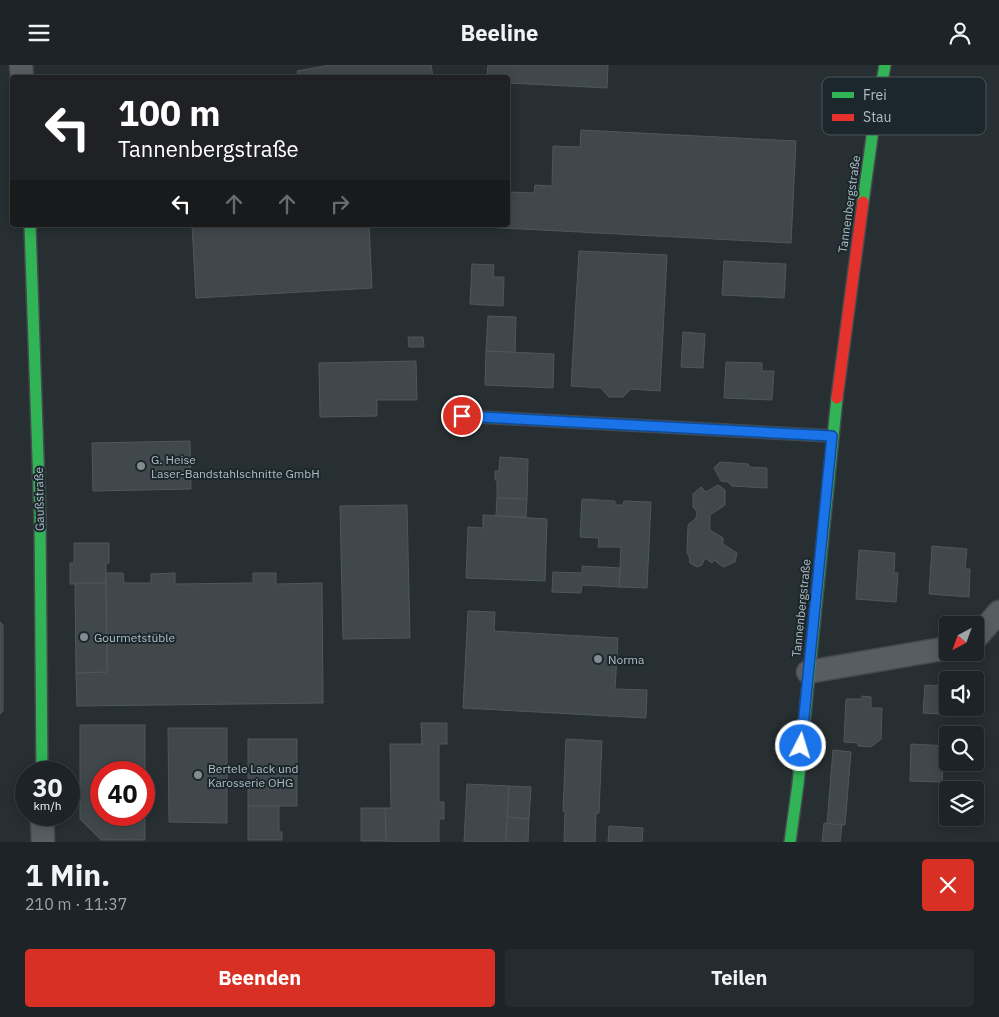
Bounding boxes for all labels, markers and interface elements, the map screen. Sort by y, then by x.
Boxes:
text: Beeline [461,18,538,47]
icon: menu [25,19,53,47]
icon: person [946,19,974,47]
legend [822,77,986,135]
text: Frei [863,86,887,104]
text: 100 m [118,90,221,136]
icon: left [35,95,100,160]
text: Stau [863,108,891,126]
text: Tannenbergstraße [118,134,299,163]
street label: Tannenbergstraße [835,154,863,254]
icon: left [167,190,195,218]
icon: ahead [220,190,248,218]
icon: ahead [273,190,301,218]
icon: right [326,190,354,218]
pin [441,395,483,437]
icon: arrive [448,402,476,430]
place label: G. Heise Laser-Bandstahlschnitte GmbH [151,452,320,481]
marker: G. Heise Laser-Bandstahlschnitte GmbH [135,460,147,472]
street label: Gaußstraße [31,466,47,531]
street label: Tannenbergstraße [788,558,814,658]
north arrow [939,616,984,661]
map controls [939,616,984,826]
place label: Gourmetstüble [94,630,176,645]
marker: Gourmetstüble [78,631,90,643]
place label: Norma [608,652,645,667]
marker: Norma [592,653,604,665]
button: sound [939,671,984,716]
position arrow [774,719,826,771]
button: search [939,726,984,771]
speed limit sign: 40 [90,761,155,826]
place label: Bertele Lack und Karosserie OHG [208,761,299,790]
marker: Bertele Lack und Karosserie OHG [192,769,204,781]
text: 30 [32,771,63,804]
button: layers [939,781,984,826]
text: km/h [33,798,62,813]
text: 1 Min. [25,855,110,894]
button: close [922,859,974,911]
text: 210 m · 11:37 [25,894,127,914]
button: Beenden [25,949,495,1007]
button: Teilen [505,949,974,1007]

